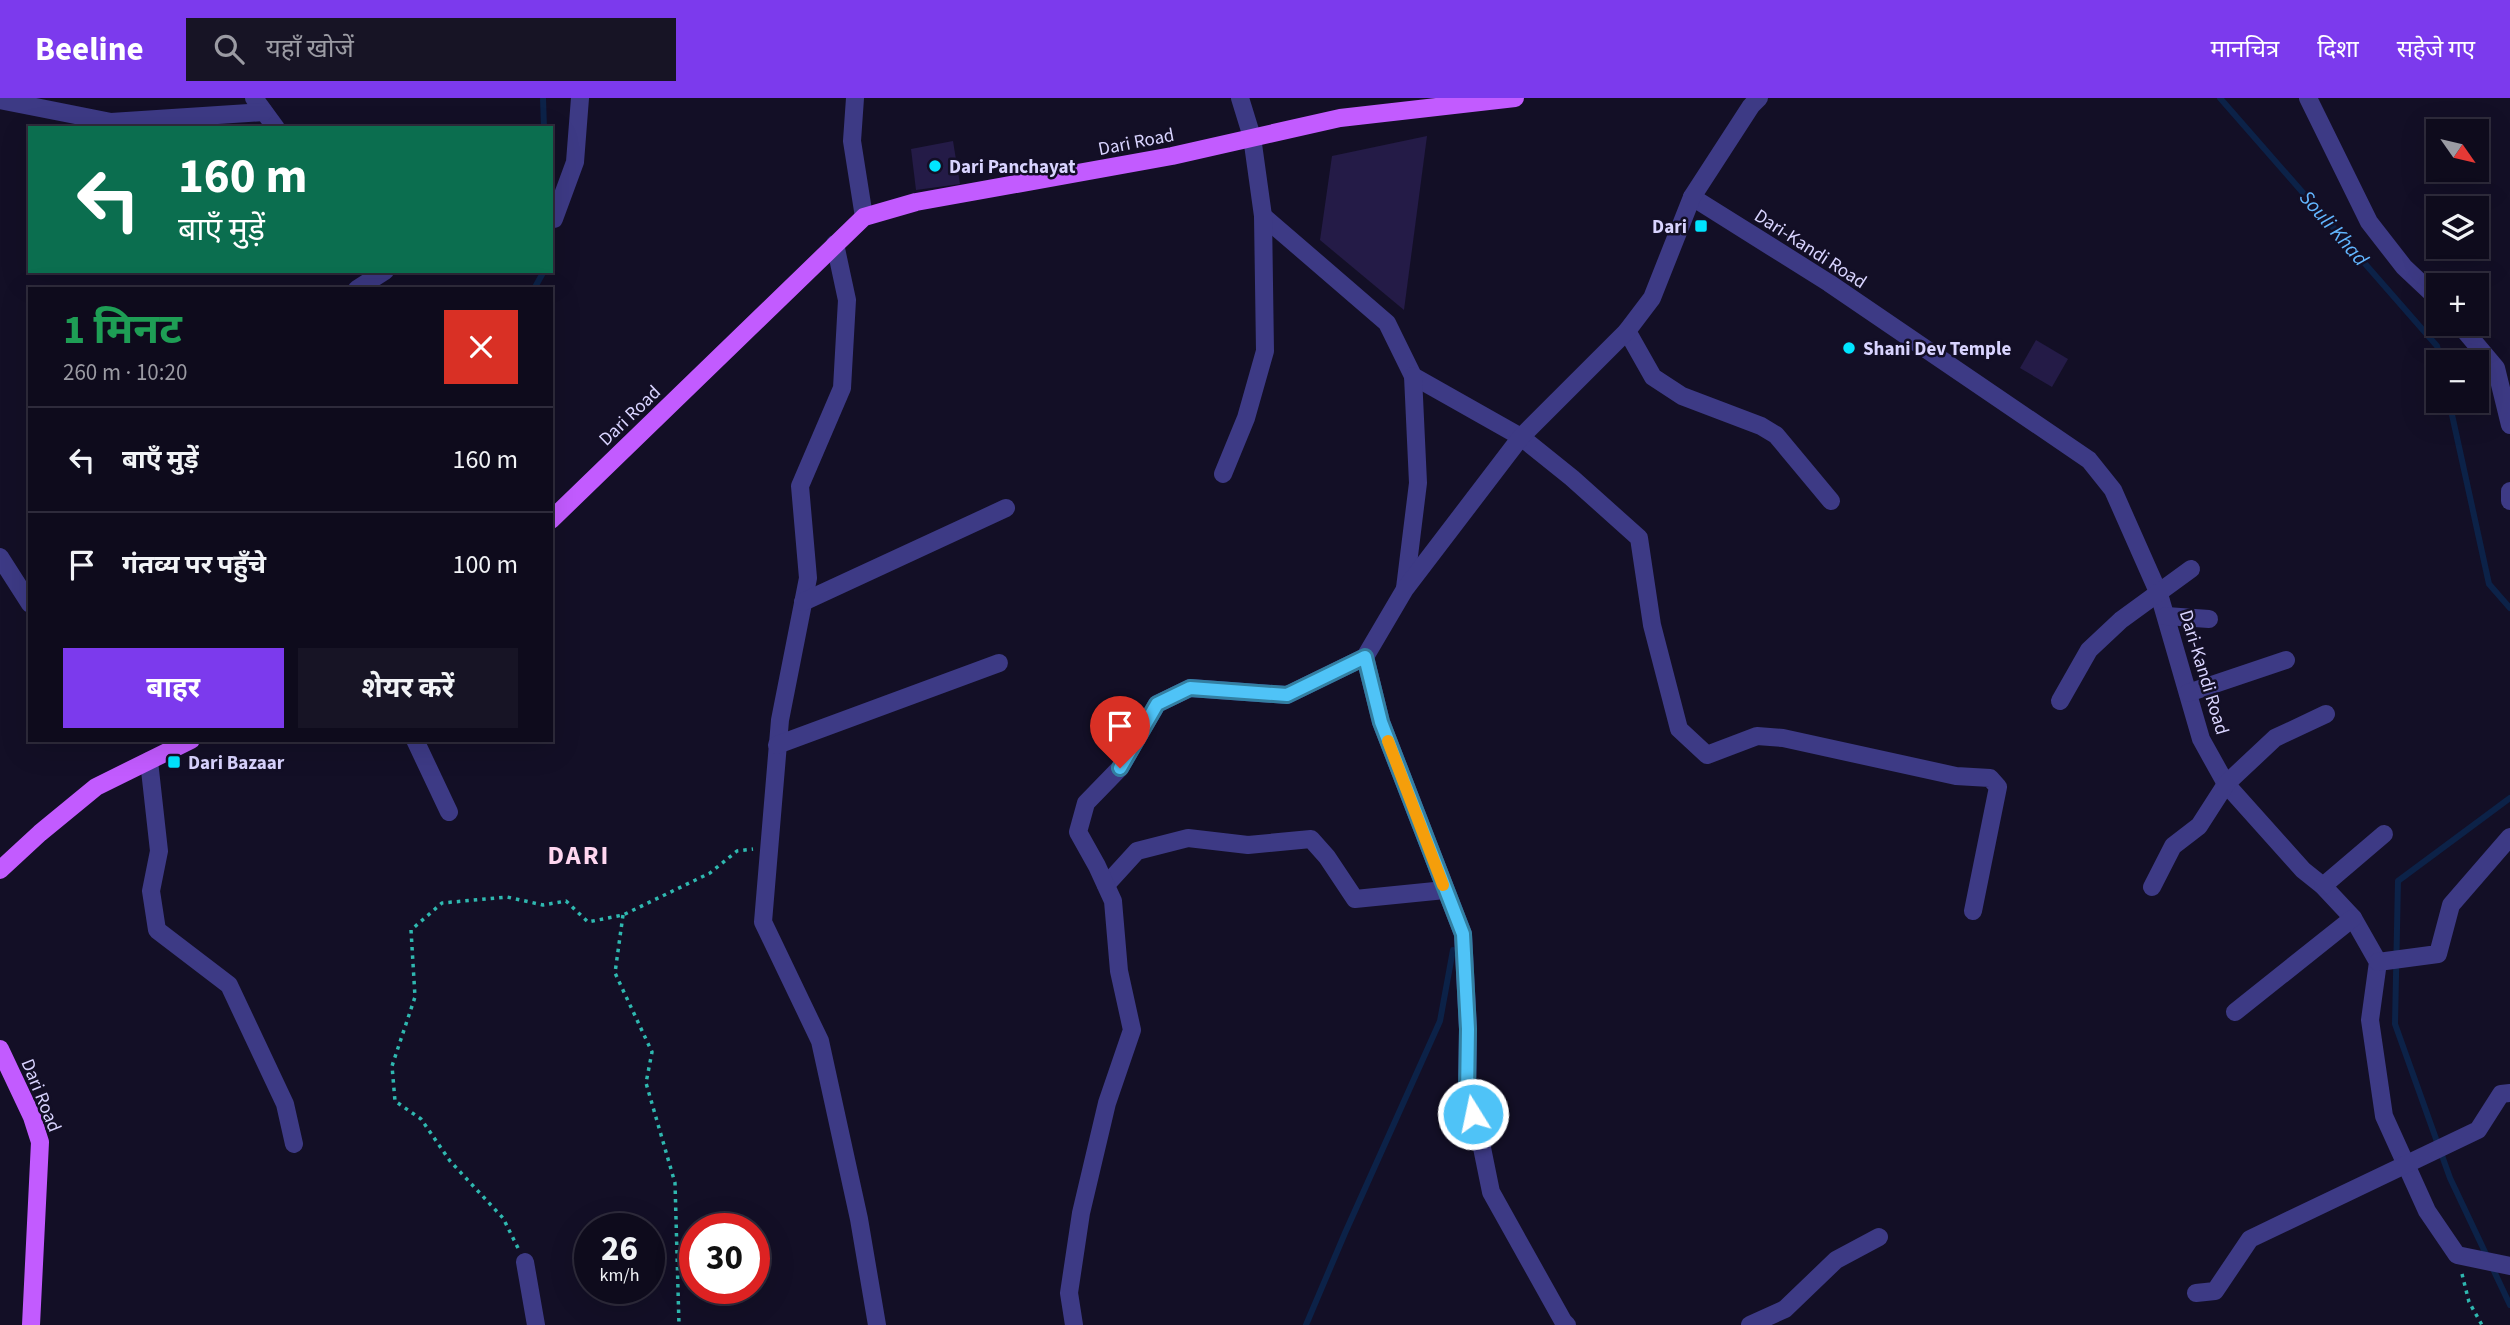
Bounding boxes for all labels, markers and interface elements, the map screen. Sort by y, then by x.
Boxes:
search box [186,18,676,81]
text: Beeline [35,26,144,73]
icon: search [210,30,248,68]
text: यहाँ खोजें [266,30,354,67]
text: मानचित्र [2211,32,2279,67]
text: दिशा [2317,32,2359,67]
text: सहेजे गए [2397,32,2475,67]
north arrow [2426,119,2488,182]
map controls [2426,119,2489,413]
street label: Dari Road [1096,122,1177,163]
text: 160 m [178,142,307,212]
icon: left [63,154,154,245]
place label: Dari Panchayat [949,154,1075,181]
marker: Dari Panchayat [927,158,943,174]
water label: Souli Khad [2293,183,2376,273]
button: layers [2426,196,2489,259]
street label: Dari-Kandi Road [1749,203,1872,296]
text: बाएँ मुड़ें [178,207,265,253]
place label: Dari [1652,214,1687,241]
marker: Dari [1693,218,1709,234]
button: + [2426,273,2489,336]
text: 1 मिनट [63,300,182,360]
button: close [444,310,518,384]
place label: Shani Dev Temple [1863,336,2011,363]
marker: Shani Dev Temple [1841,340,1857,356]
button: − [2426,350,2489,413]
text: 260 m · 10:20 [63,356,187,389]
street label: Dari Road [593,380,667,453]
icon: left [63,441,101,479]
text: बाएँ मुड़ें [122,441,199,478]
text: 160 m [452,441,518,478]
icon: arrive [63,546,101,584]
text: गंतव्य पर पहुँचे [122,546,266,583]
text: 100 m [452,546,518,583]
street label: Dari-Kandi Road [2172,607,2235,738]
button: बाहर [63,648,284,728]
button: शेयर करें [298,648,518,728]
pin [1090,696,1150,768]
icon: arrive [1101,707,1139,745]
place label: Dari Bazaar [188,750,285,777]
marker: Dari Bazaar [166,754,182,770]
district label: DARI [548,837,610,874]
street label: Dari Road [14,1055,68,1136]
position arrow [1436,1077,1510,1151]
speed limit sign: 30 [679,1213,770,1304]
text: 26 [601,1224,638,1274]
text: km/h [600,1263,639,1288]

